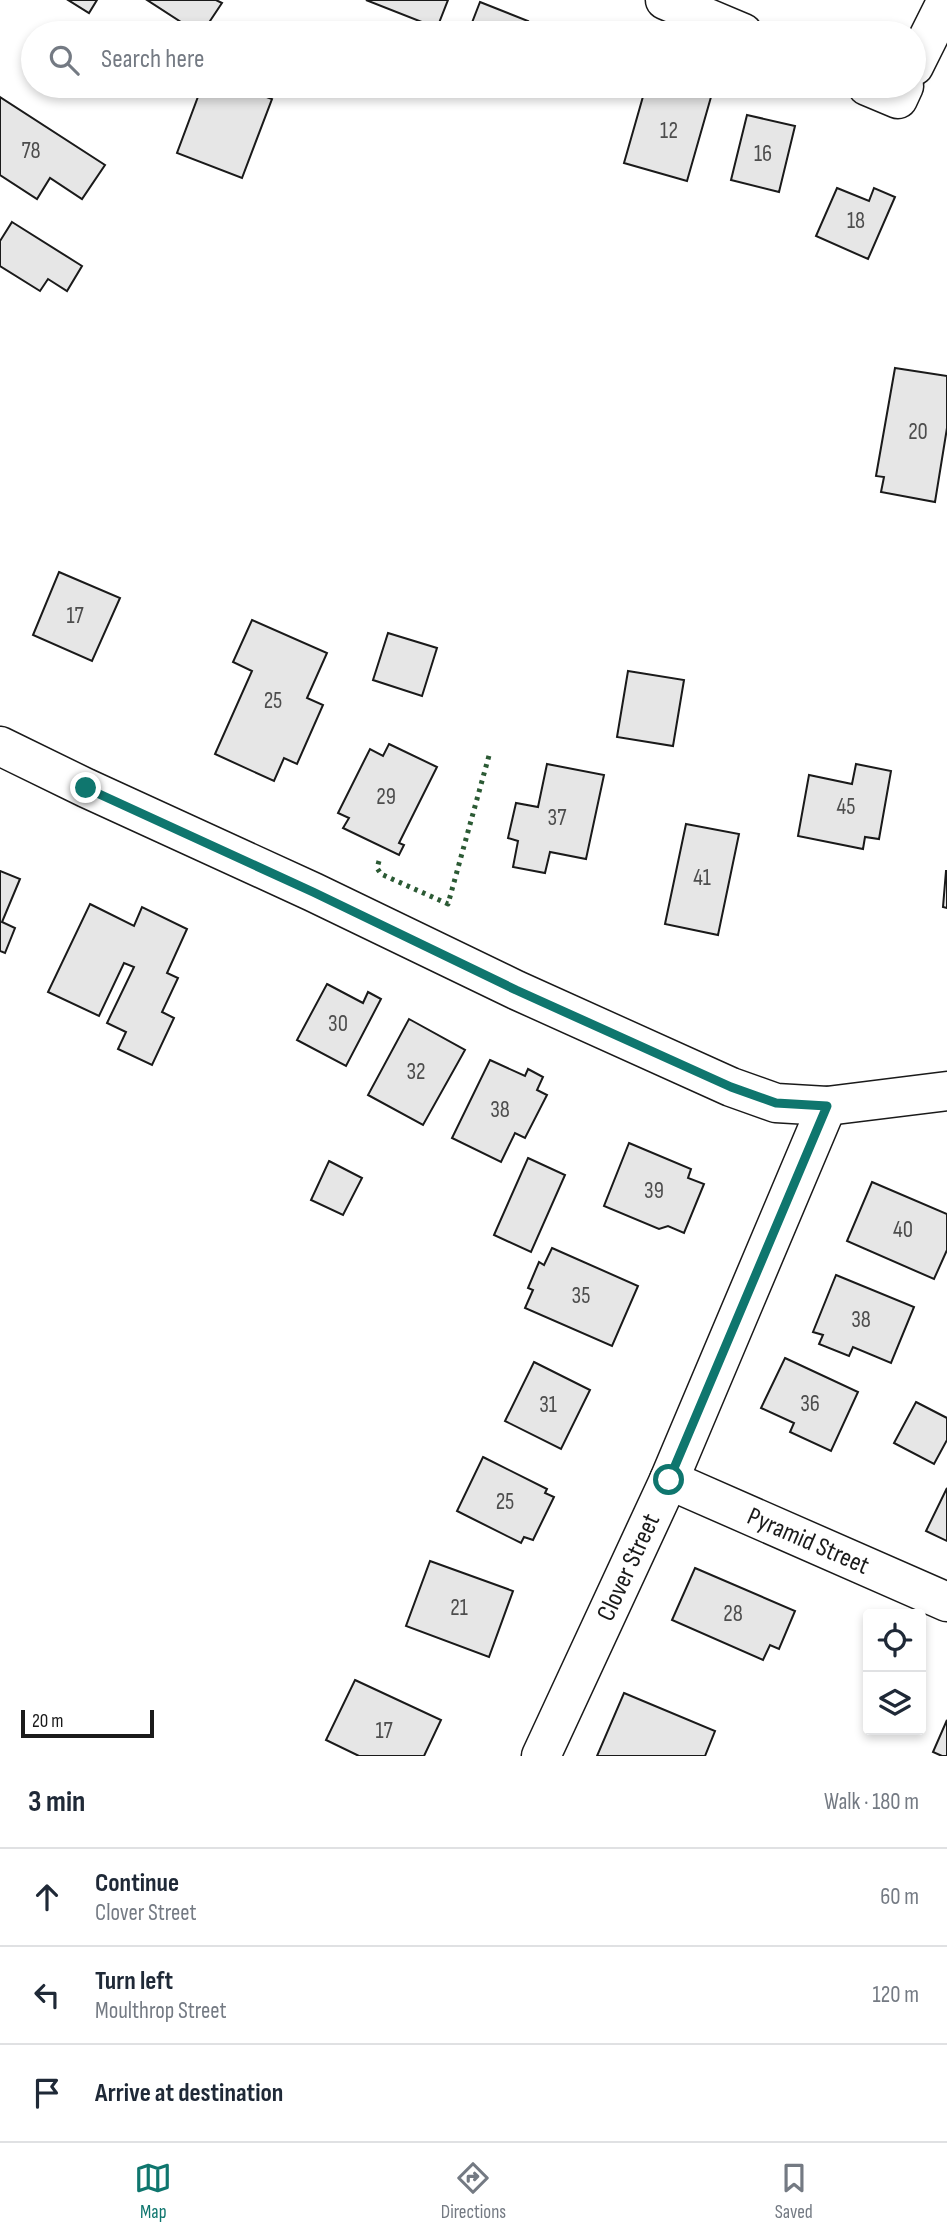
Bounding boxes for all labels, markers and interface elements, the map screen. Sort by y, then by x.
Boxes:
search box [21,21,926,98]
icon: search [45,41,83,79]
text: Search here [101,44,204,75]
house number: 12 [660,117,678,145]
house number: 78 [21,137,41,165]
house number: 16 [754,140,772,168]
house number: 18 [847,207,865,235]
house number: 20 [908,418,928,446]
house number: 17 [66,602,84,630]
house number: 25 [264,687,282,715]
route end [70,772,101,803]
house number: 29 [376,783,396,811]
house number: 45 [837,793,855,821]
house number: 37 [548,804,566,832]
house number: 41 [693,864,711,892]
house number: 30 [328,1010,348,1038]
house number: 32 [406,1058,426,1086]
house number: 38 [490,1096,510,1124]
house number: 39 [644,1177,664,1205]
house number: 40 [893,1216,913,1244]
house number: 35 [572,1282,590,1310]
house number: 38 [851,1306,871,1334]
house number: 36 [800,1390,820,1418]
house number: 31 [539,1391,557,1419]
route start [653,1464,684,1495]
house number: 25 [496,1488,514,1516]
street label: Pyramid Street [743,1501,874,1581]
street label: Clover Street [590,1509,667,1626]
house number: 21 [450,1594,468,1622]
house number: 28 [723,1600,743,1628]
map controls [863,1609,926,1735]
button: locate [863,1609,926,1672]
button: layers [863,1672,926,1735]
scale bar [21,1707,154,1739]
text: 20 m [32,1710,64,1733]
house number: 17 [375,1717,393,1745]
text: 3 min [28,1784,85,1820]
text: Walk · 180 m [824,1788,919,1816]
text: Continue [95,1868,179,1899]
icon: ahead [28,1878,66,1916]
text: 60 m [880,1883,919,1911]
text: Clover Street [95,1899,197,1927]
text: Turn left [95,1966,173,1997]
icon: left [28,1976,66,2014]
text: 120 m [873,1981,919,2009]
text: Moulthrop Street [95,1997,226,2025]
icon: arrive [28,2074,66,2112]
text: Arrive at destination [95,2078,283,2109]
tab: Map [134,2159,172,2224]
tab: Directions [441,2159,506,2224]
tab: Saved [775,2159,813,2224]

